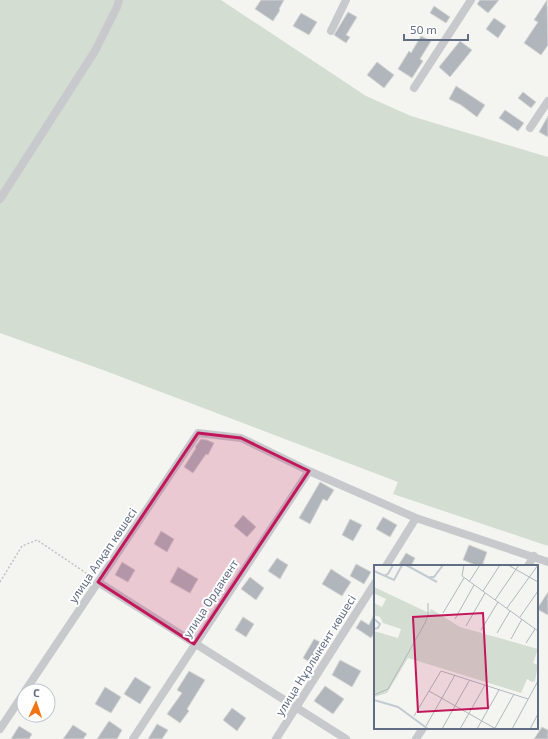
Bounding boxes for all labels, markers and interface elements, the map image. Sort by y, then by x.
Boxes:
scale bar [404,16,468,42]
text: 50 m [410,22,437,36]
street label: улица Алқап көшесі [65,505,140,606]
street label: улица Ордакент [179,556,241,640]
inset map [374,565,538,729]
street label: улица Нұрлыкент көшесі [272,592,359,719]
north arrow [16,683,56,723]
text: С [33,686,41,699]

